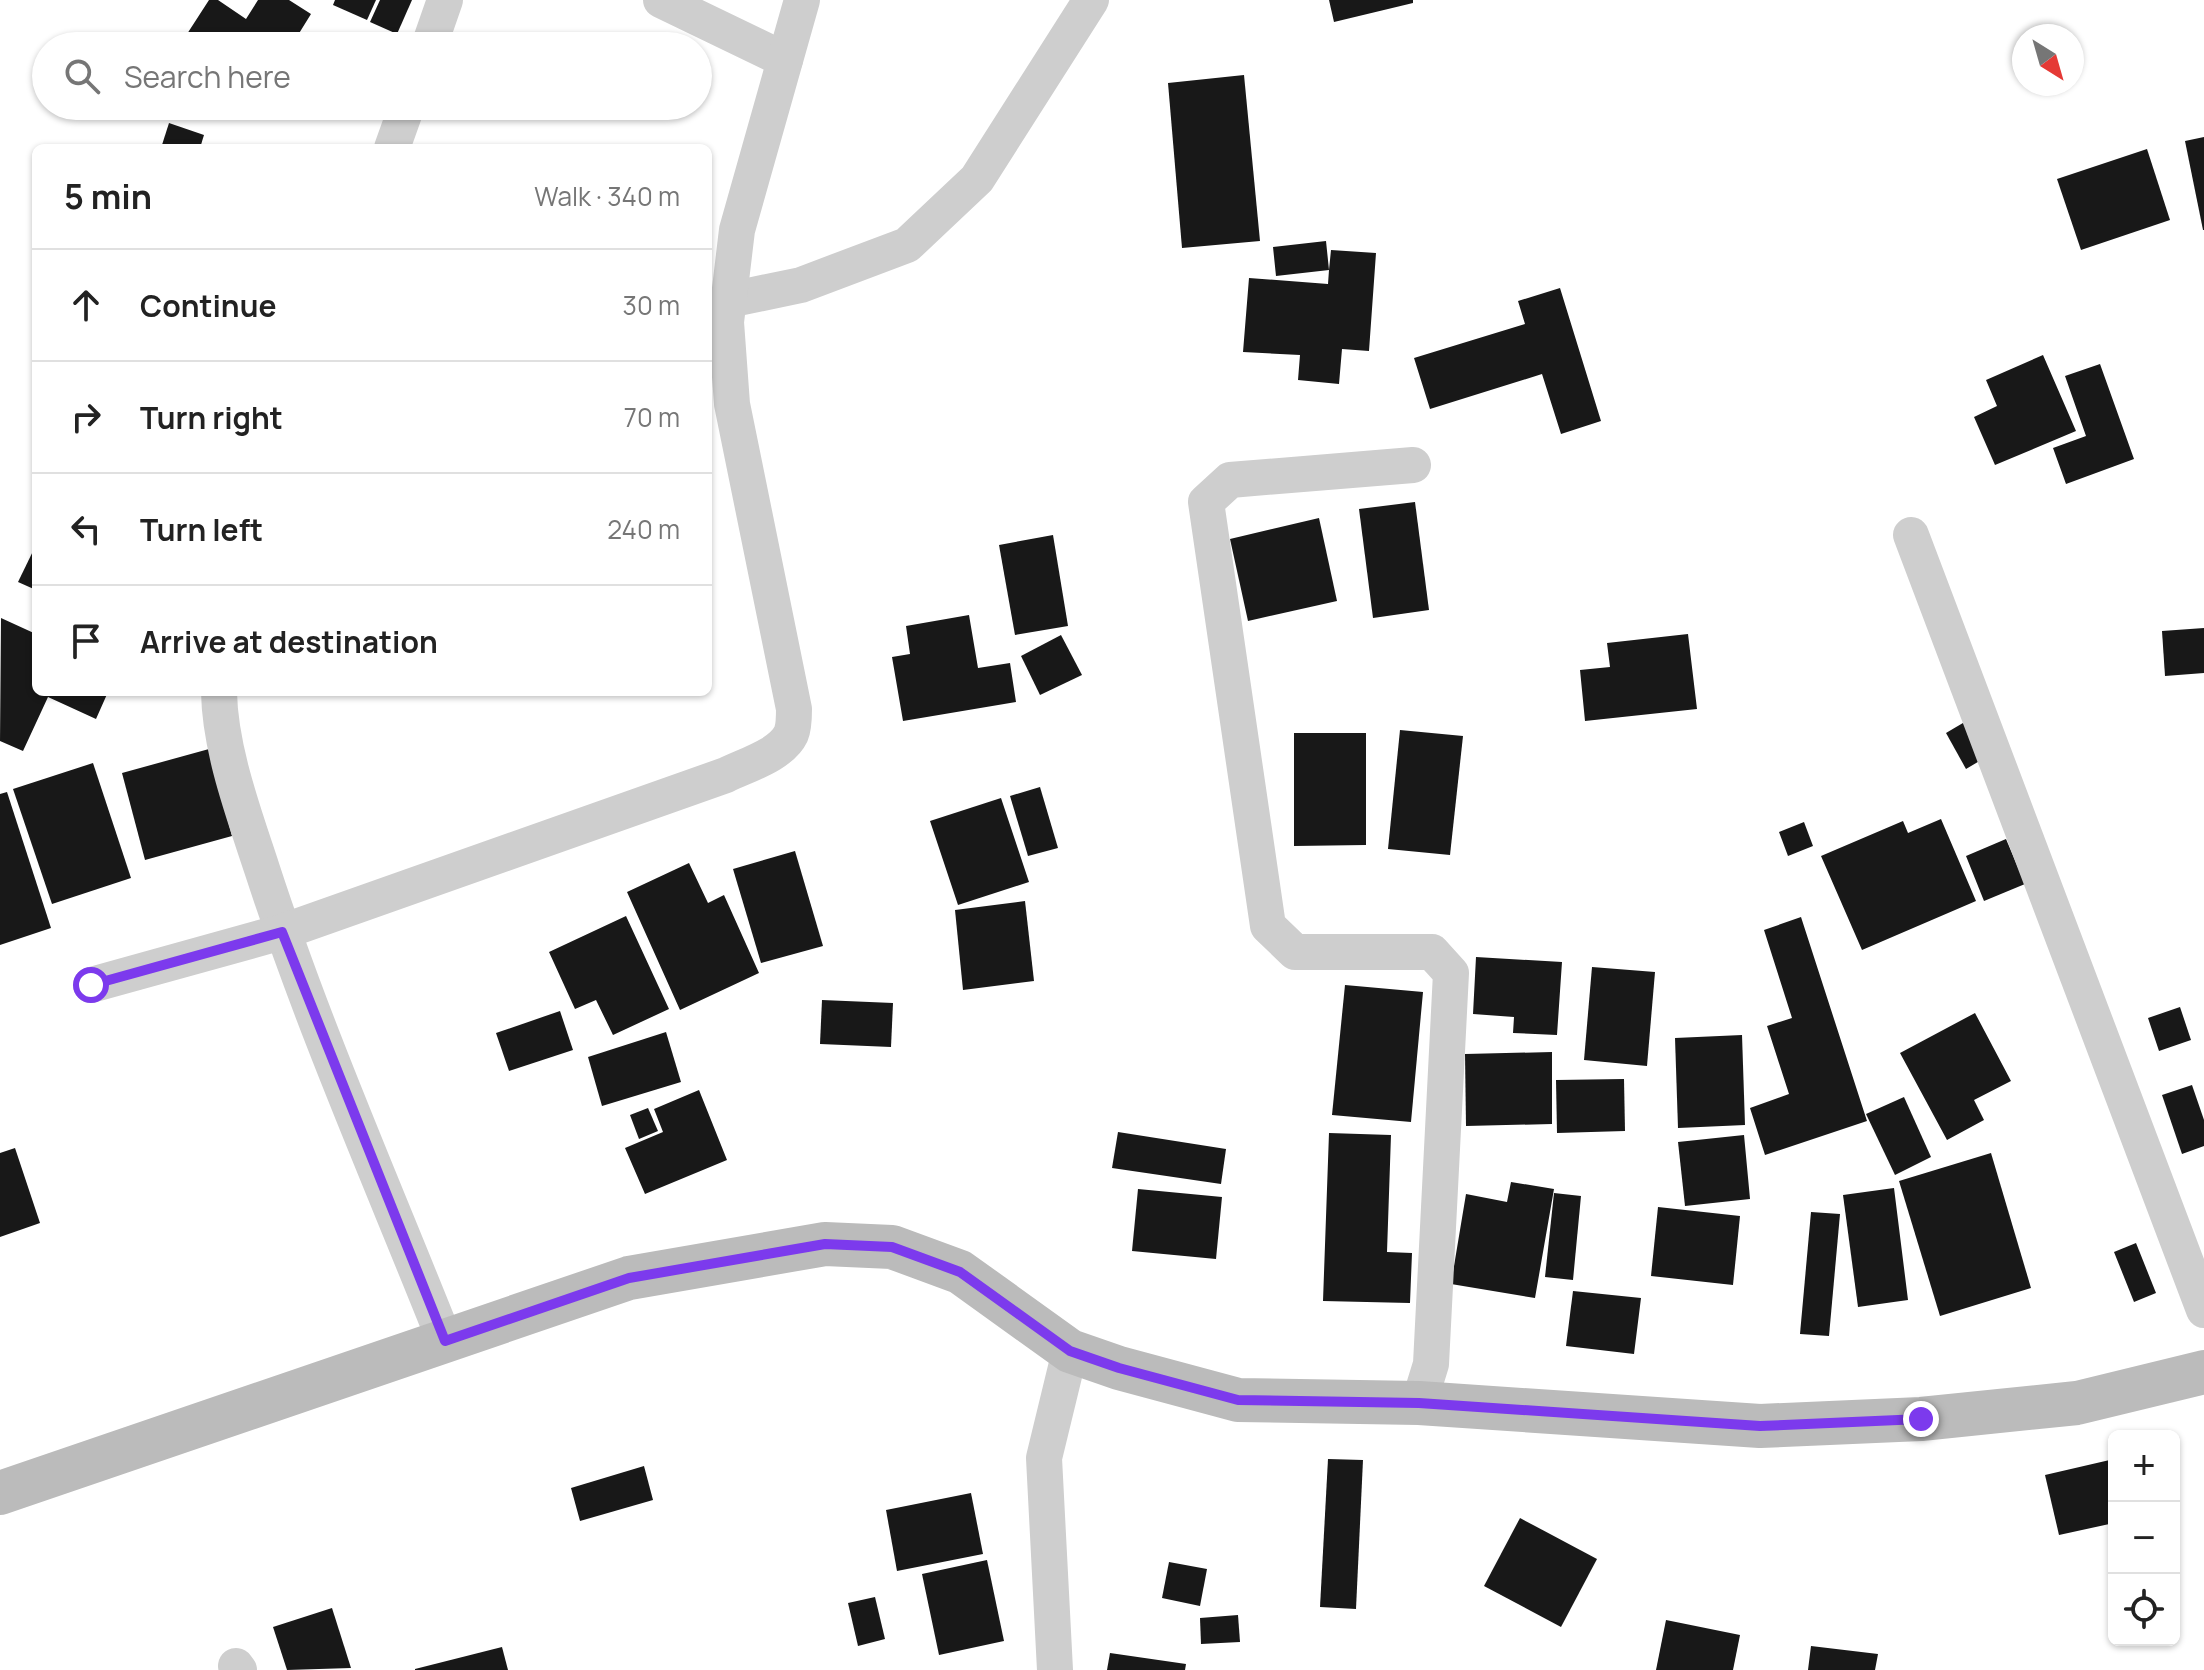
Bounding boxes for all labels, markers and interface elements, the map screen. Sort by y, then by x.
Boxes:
north arrow [2012,24,2084,96]
search box [32,32,712,120]
icon: search [60,54,104,98]
text: Search here [124,56,291,97]
text: 5 min [64,173,152,219]
text: Walk · 340 m [534,178,680,214]
icon: ahead [64,283,108,327]
text: Continue [140,285,276,326]
text: 30 m [623,287,680,323]
icon: right [64,395,108,439]
text: Turn right [140,397,283,438]
text: 70 m [624,399,680,435]
icon: left [64,507,108,551]
text: Turn left [140,509,263,550]
text: 240 m [607,511,680,547]
icon: arrive [64,619,108,663]
text: Arrive at destination [140,621,438,662]
route start [73,967,109,1003]
route end [1903,1401,1939,1437]
map controls [2108,1430,2180,1646]
button: + [2108,1430,2180,1502]
button: − [2108,1502,2180,1574]
button: locate [2108,1574,2180,1646]

